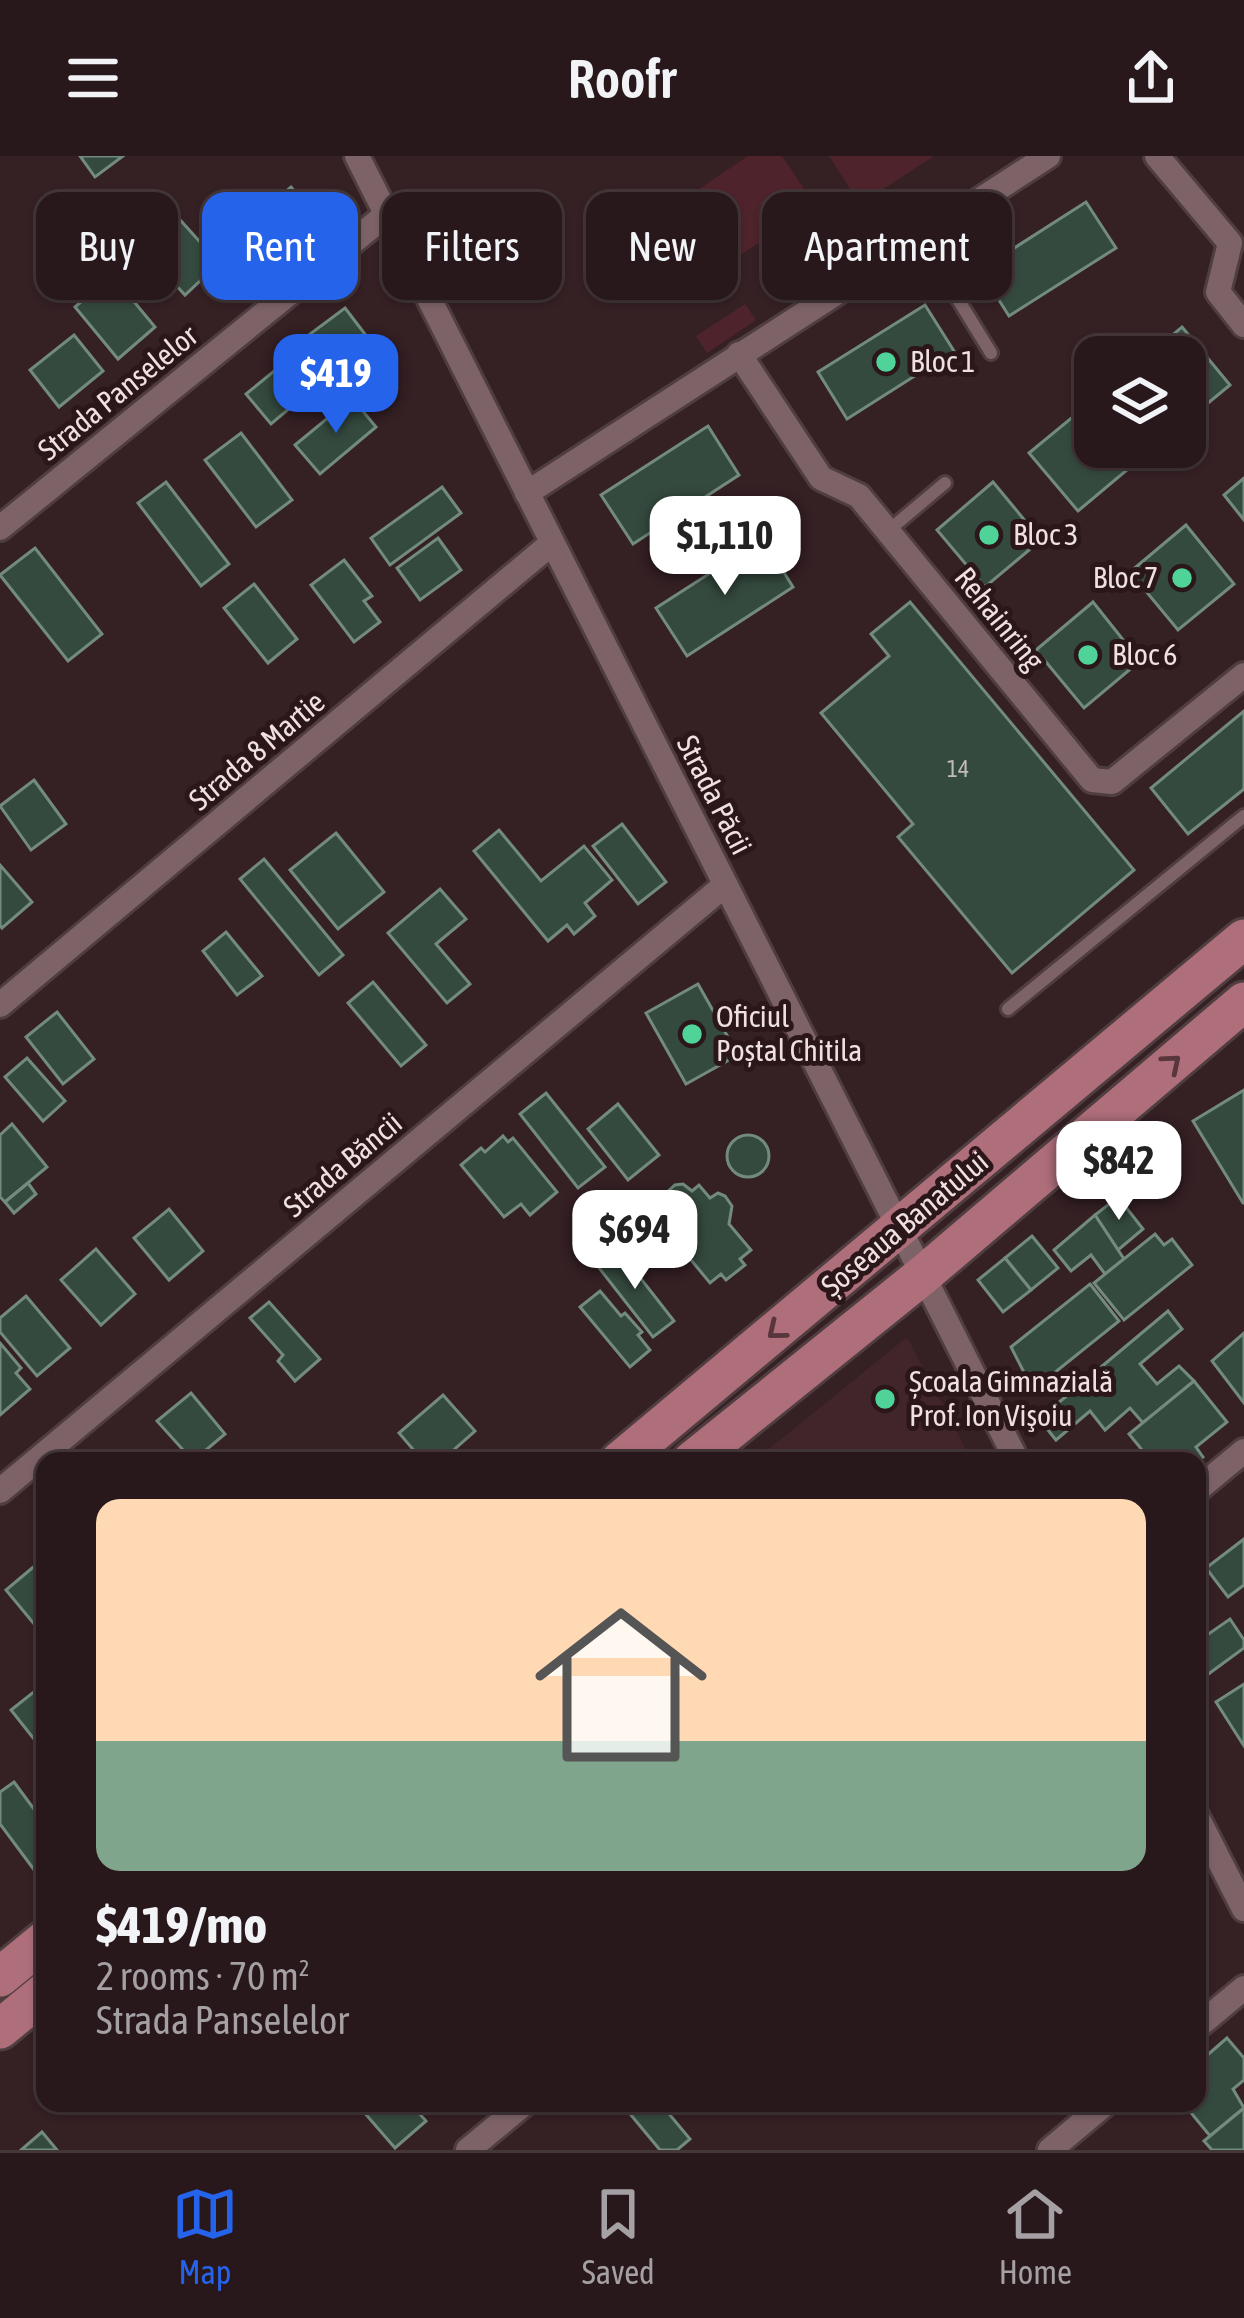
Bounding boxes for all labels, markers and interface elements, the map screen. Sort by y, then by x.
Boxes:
icon: menu [60,45,126,111]
icon: share [1118,45,1184,111]
text: Roofr [568,48,676,109]
chip: Buy [36,192,178,300]
chip: Rent [202,192,358,300]
chip: Filters [382,192,562,300]
chip: New [586,192,738,300]
chip: Apartment [762,192,1012,300]
street label: Strada Panselelor [31,317,204,467]
pin: $419 [265,334,407,436]
map controls [1074,336,1206,468]
button: layers [1074,336,1206,468]
place label: Bloc 1 [910,344,975,378]
marker: Bloc 1 [873,349,899,375]
text: $419 [300,351,372,395]
pin: $1,110 [627,496,823,598]
text: $1,110 [677,513,773,557]
place label: Bloc 3 [1013,517,1078,551]
marker: Bloc 3 [976,522,1002,548]
street label: Rehainring [948,560,1051,676]
place label: Bloc 7 [1093,560,1158,594]
marker: Bloc 7 [1169,565,1195,591]
place label: Bloc 6 [1112,637,1177,671]
marker: Bloc 6 [1075,642,1101,668]
street label: Strada 8 Martie [182,684,331,817]
street label: Strada Păcii [671,730,759,860]
house number: 14 [947,755,969,782]
place label: Oficiul Poștal Chitila [716,999,862,1068]
marker: Oficiul Poștal Chitila [679,1021,705,1047]
one-way arrow [1158,1055,1180,1077]
street label: Strada Băncii [277,1105,408,1223]
pin: $842 [1048,1121,1190,1223]
text: $842 [1083,1138,1155,1182]
street label: Șoseaua Banatului [814,1144,995,1303]
pin: $694 [564,1190,706,1292]
text: $694 [599,1207,671,1251]
one-way arrow [768,1317,790,1339]
place label: Școala Gimnazială Prof. Ion Vişoiu [909,1364,1113,1432]
marker: Școala Gimnazială Prof. Ion Vişoiu [872,1386,898,1412]
icon: home [513,1577,729,1793]
text: $419/mo [96,1895,267,1954]
text: 2 rooms · 70 m² [96,1954,310,1998]
text: Strada Panselelor [96,1998,349,2042]
tab: Map [172,2181,238,2291]
tab: Saved [582,2181,655,2291]
tab: Home [999,2181,1072,2291]

